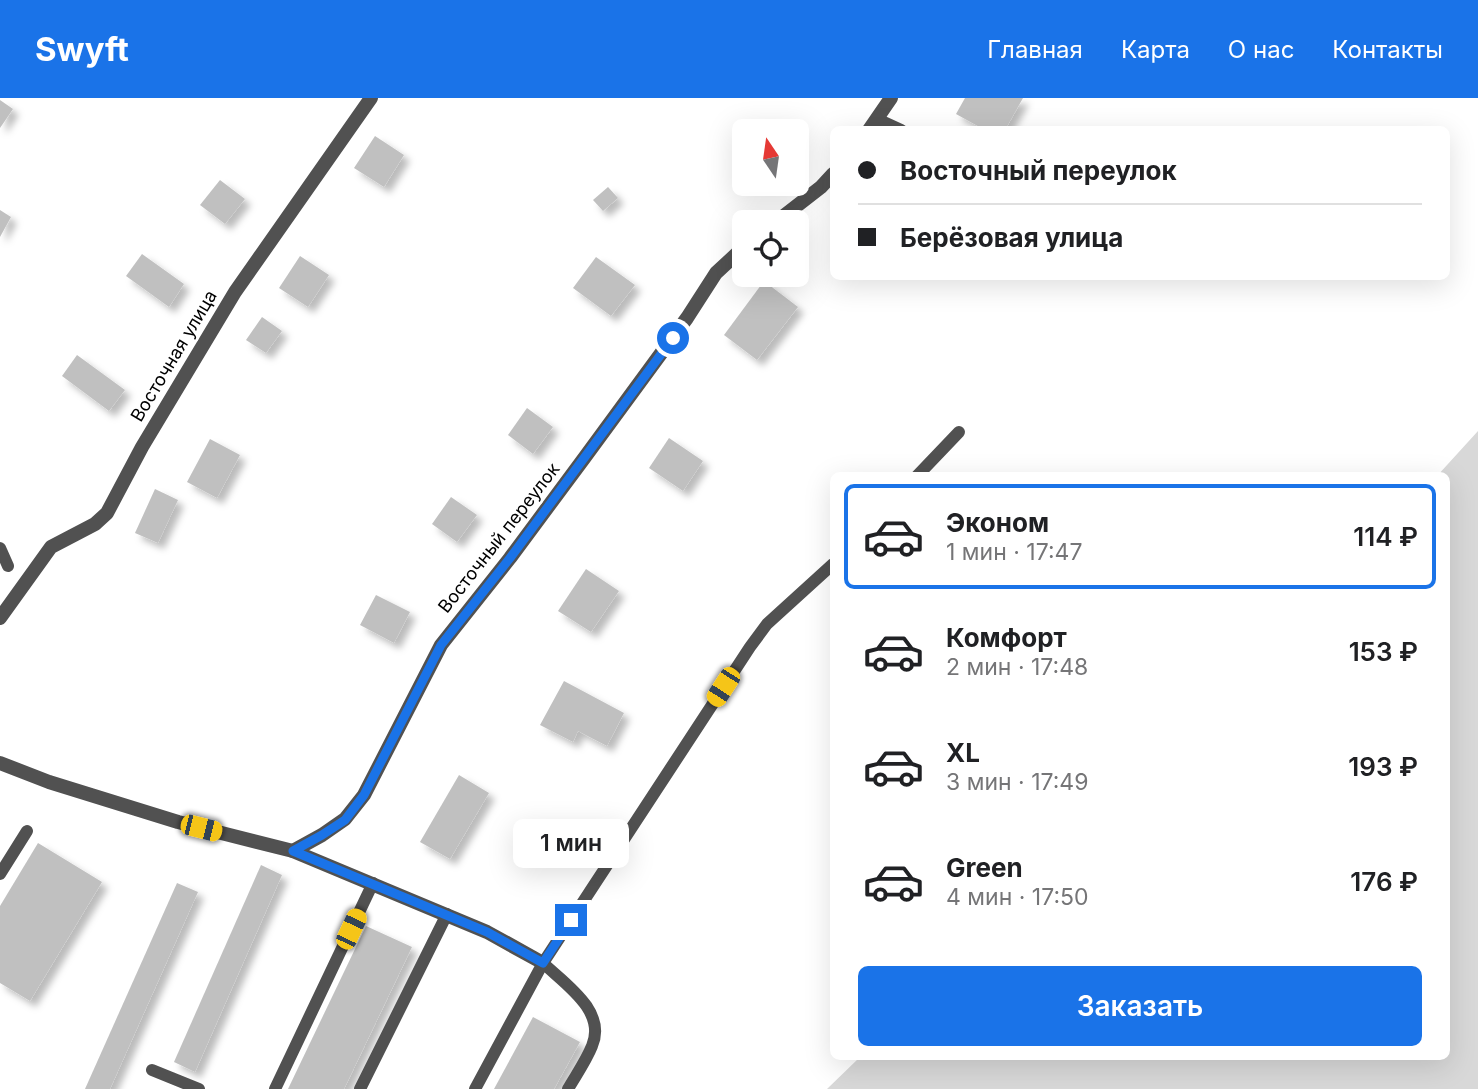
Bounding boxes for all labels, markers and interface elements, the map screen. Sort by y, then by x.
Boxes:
text: Swyft [35,29,129,69]
text: Главная [987,35,1083,64]
text: Карта [1121,35,1190,64]
text: О нас [1228,35,1294,64]
text: Контакты [1332,35,1443,64]
north arrow [732,119,808,196]
map controls [732,119,809,287]
text: Восточный переулок [900,155,1177,186]
button: locate [732,210,809,287]
text: Берёзовая улица [900,222,1123,253]
street label: Восточная улица [126,286,221,425]
route start [657,322,689,354]
street label: Восточный переулок [434,458,564,617]
icon: car [862,505,925,568]
text: Эконом [946,507,1049,538]
text: 114 ₽ [1353,521,1418,552]
text: 1 мин · 17:47 [946,538,1082,566]
icon: car [862,620,925,683]
text: Комфорт [946,622,1067,653]
text: 153 ₽ [1349,636,1418,667]
text: 2 мин · 17:48 [946,653,1088,681]
car [703,664,744,710]
icon: car [862,735,925,798]
text: XL [946,737,980,768]
text: 193 ₽ [1348,751,1418,782]
text: 3 мин · 17:49 [946,768,1089,796]
car [179,813,224,843]
callout: 1 мин [513,818,629,868]
text: 1 мин [540,829,602,857]
icon: car [862,850,925,913]
text: Green [946,852,1023,883]
text: 176 ₽ [1350,866,1418,897]
text: 4 мин · 17:50 [946,883,1089,911]
route end [555,904,587,936]
car [333,906,370,952]
button: Заказать [858,966,1422,1046]

